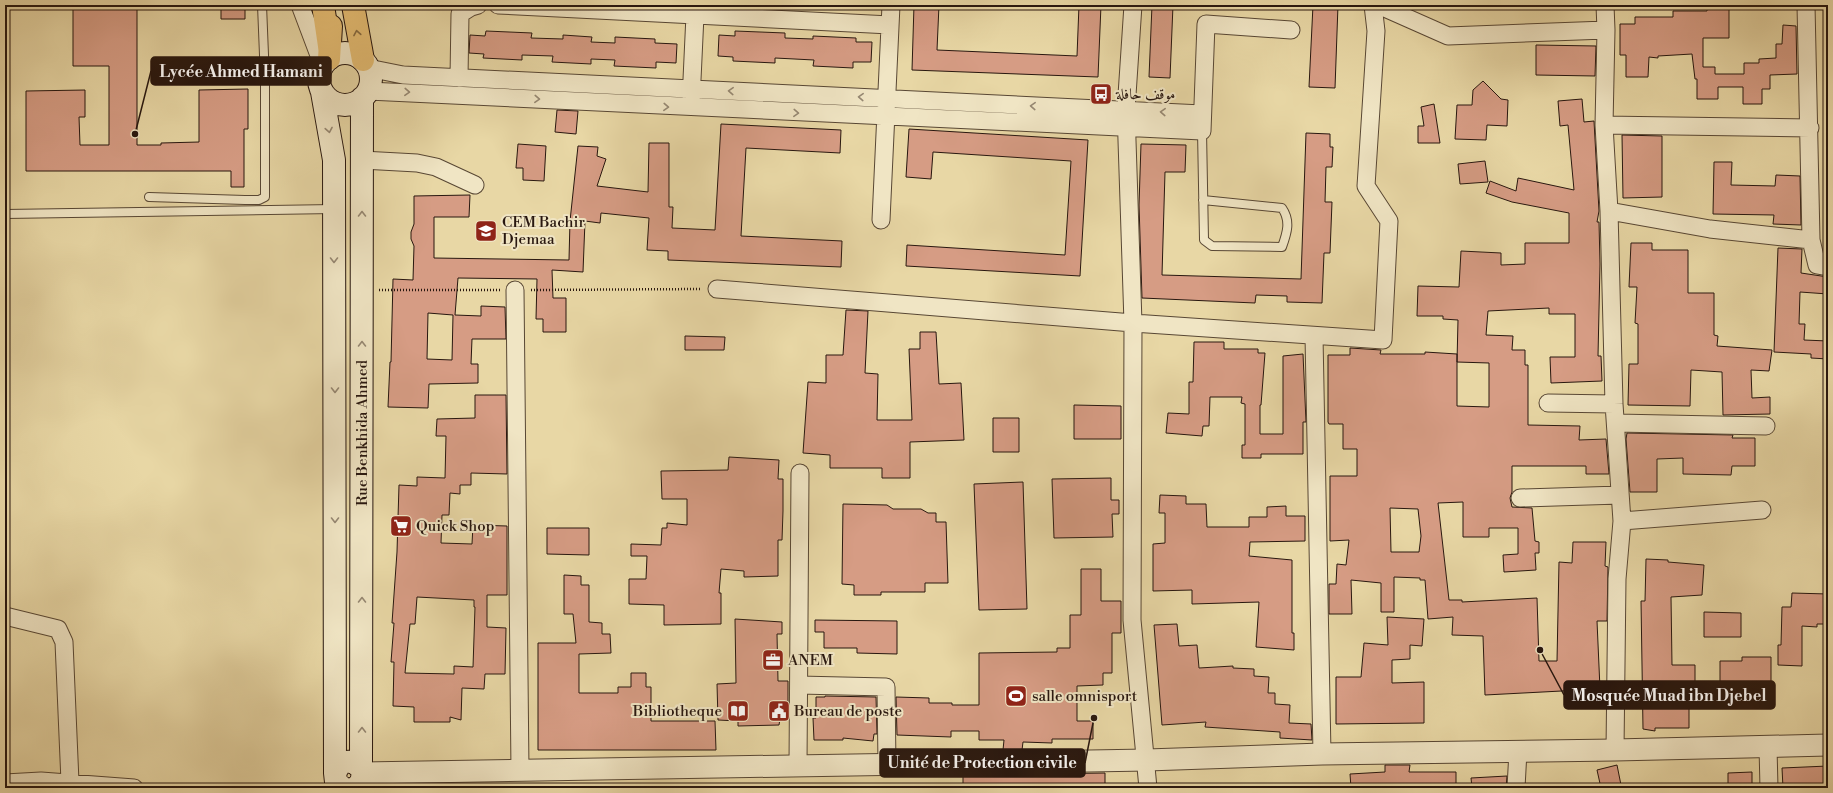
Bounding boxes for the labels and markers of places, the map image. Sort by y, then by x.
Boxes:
callout: Lycée Ahmed Hamani [151,57,331,85]
bus stop icon: موقف حافلة [1088,81,1114,107]
place label: موقف حافلة [1115,85,1175,104]
place label: CEM Bachir Djemaa [502,213,586,249]
school or university icon: CEM Bachir Djemaa [473,218,499,244]
supermarket icon: Quick Shop [388,513,414,539]
place label: Quick Shop [416,517,494,536]
office icon: ANEM [760,647,786,673]
place label: ANEM [787,651,834,670]
callout: Mosquée Muad ibn Djebel [1564,681,1775,709]
sports icon: salle omnisport [1003,683,1029,709]
place label: salle omnisport [1032,687,1138,706]
library icon: Bibliotheque [725,698,751,724]
public building icon: Bureau de poste [766,698,792,724]
place label: Bibliotheque [632,702,722,721]
place label: Bureau de poste [793,702,902,721]
callout: Unité de Protection civile [880,749,1085,777]

